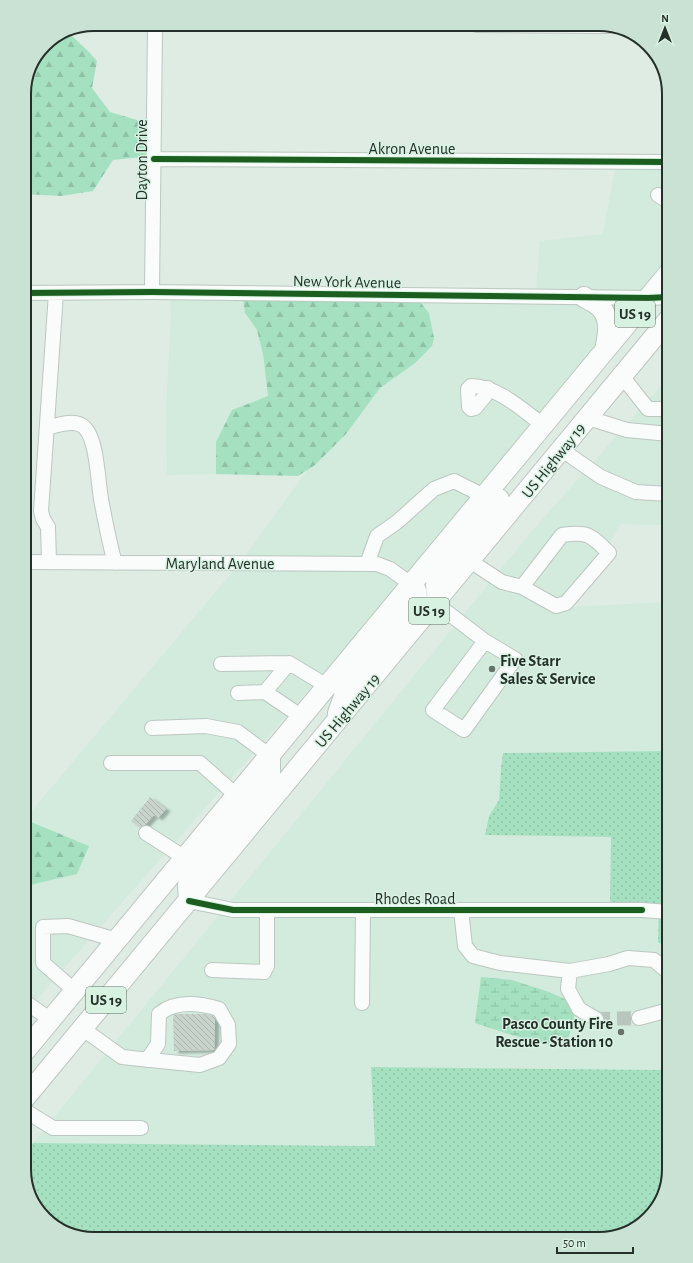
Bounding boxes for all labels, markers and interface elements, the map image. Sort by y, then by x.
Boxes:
north arrow [645,8,685,48]
text: N [661,13,669,24]
street label: Dayton Drive [134,119,151,201]
street label: Akron Avenue [369,141,455,157]
street label: New York Avenue [293,273,401,291]
road number: US 19 [615,301,655,327]
street label: US Highway 19 [519,420,589,502]
street label: Maryland Avenue [166,556,274,573]
road number: US 19 [409,598,449,624]
place label: Five Starr Sales & Service [500,653,596,687]
marker: Five Starr Sales & Service [487,664,497,674]
street label: US Highway 19 [312,671,384,751]
street label: Rhodes Road [375,891,455,907]
road number: US 19 [86,987,126,1013]
place label: Pasco County Fire Rescue - Station 10 [495,1016,613,1050]
marker: Pasco County Fire Rescue - Station 10 [616,1027,626,1037]
scale bar [557,1229,633,1255]
text: 50 m [563,1237,586,1249]

